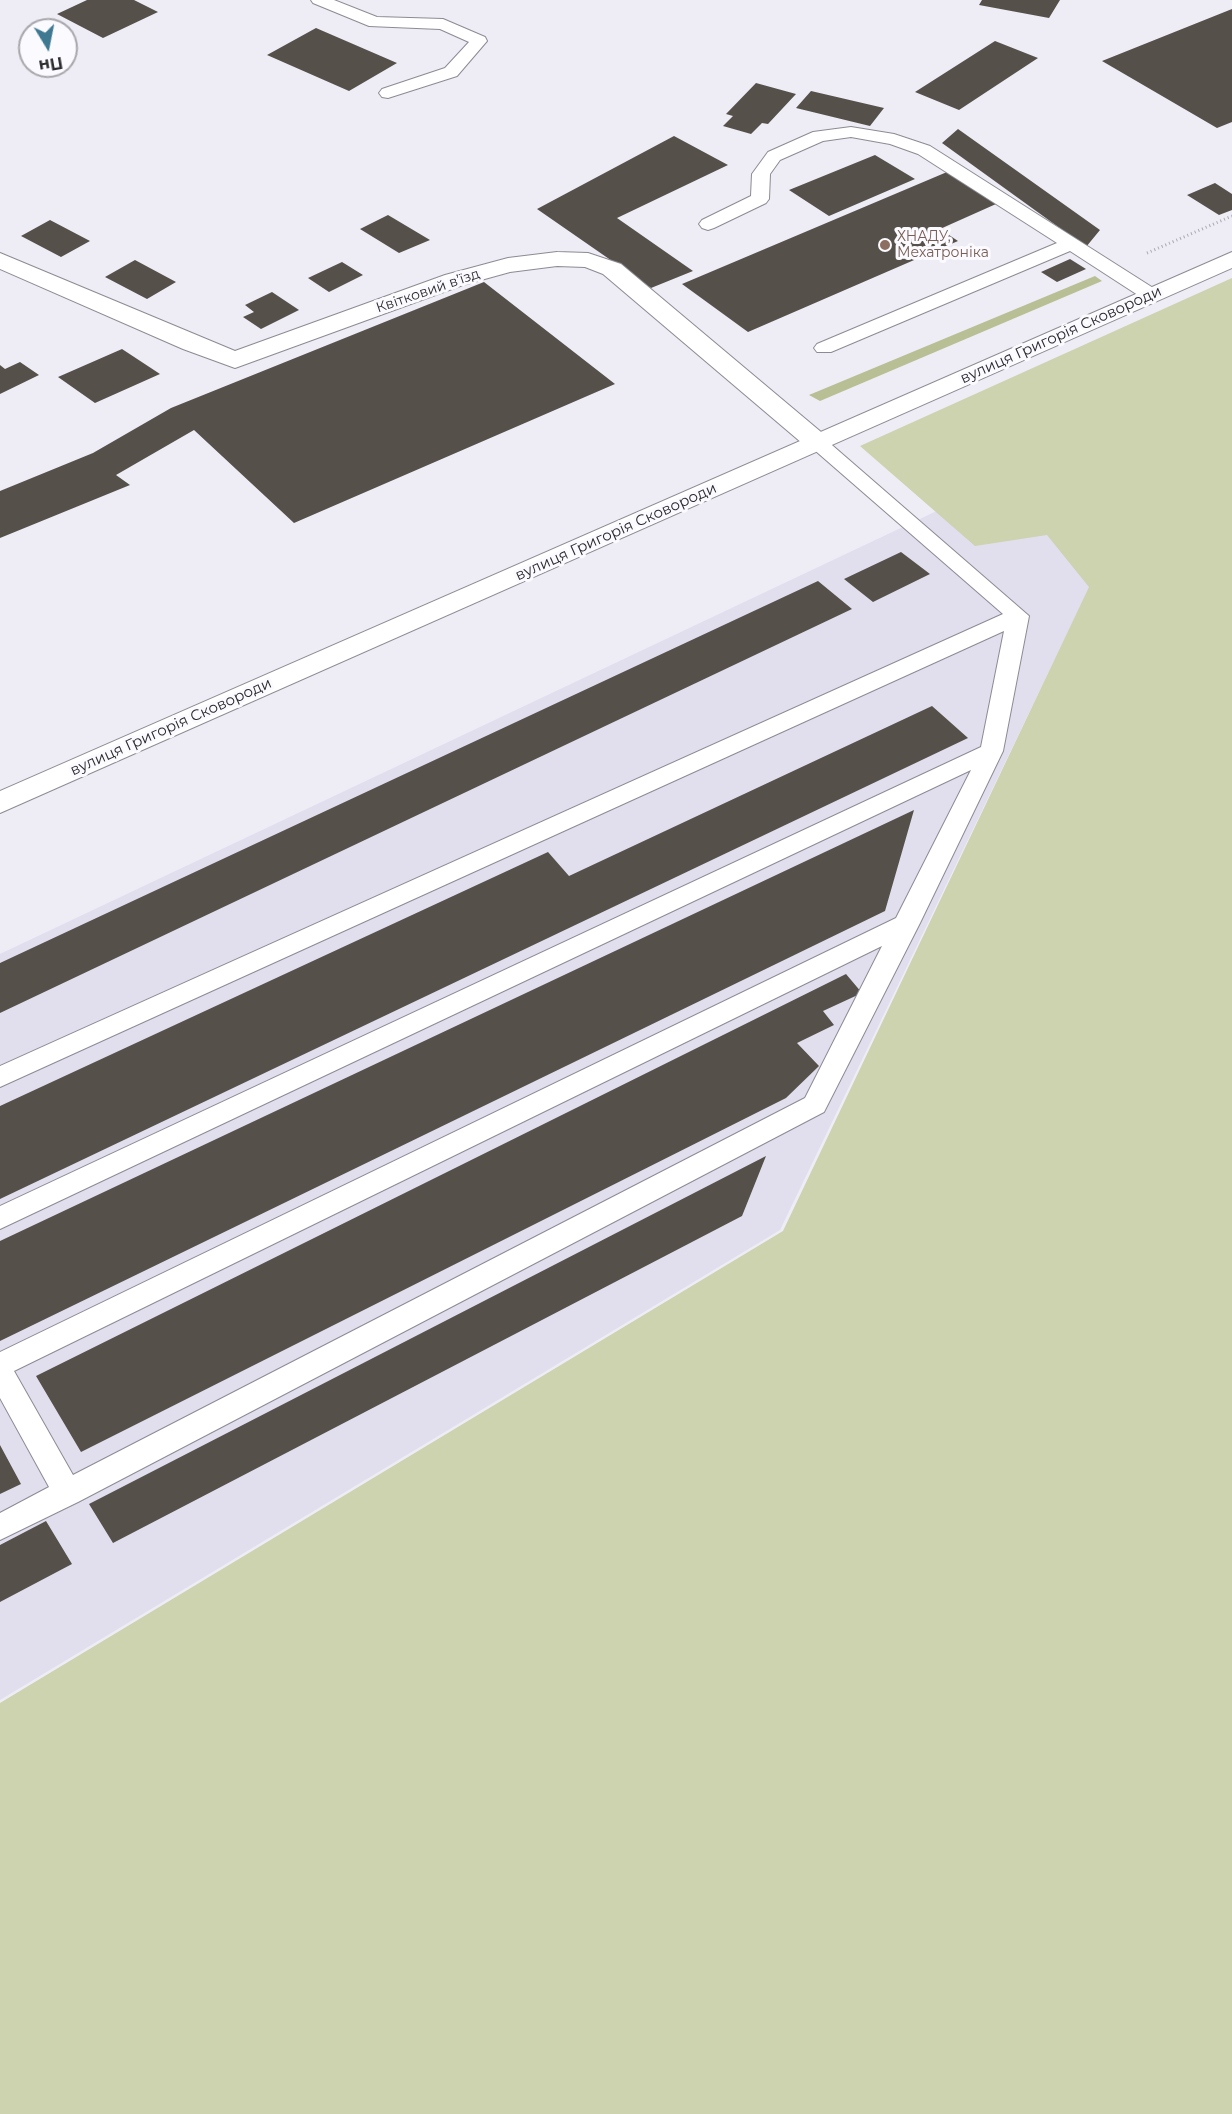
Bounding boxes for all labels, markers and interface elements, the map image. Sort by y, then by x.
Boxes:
north arrow [18,18,78,78]
text: Пн [37,53,64,76]
place label: ХНАДУ, Мехатроніка [897,229,989,262]
marker: ХНАДУ, Мехатроніка [878,238,892,252]
street label: Квітковий в’їзд [374,265,482,317]
street label: вулиця Григорія Сковороди [957,282,1165,388]
street label: вулиця Григорія Сковороди [512,479,720,585]
street label: вулиця Григорія Сковороди [67,674,275,780]

